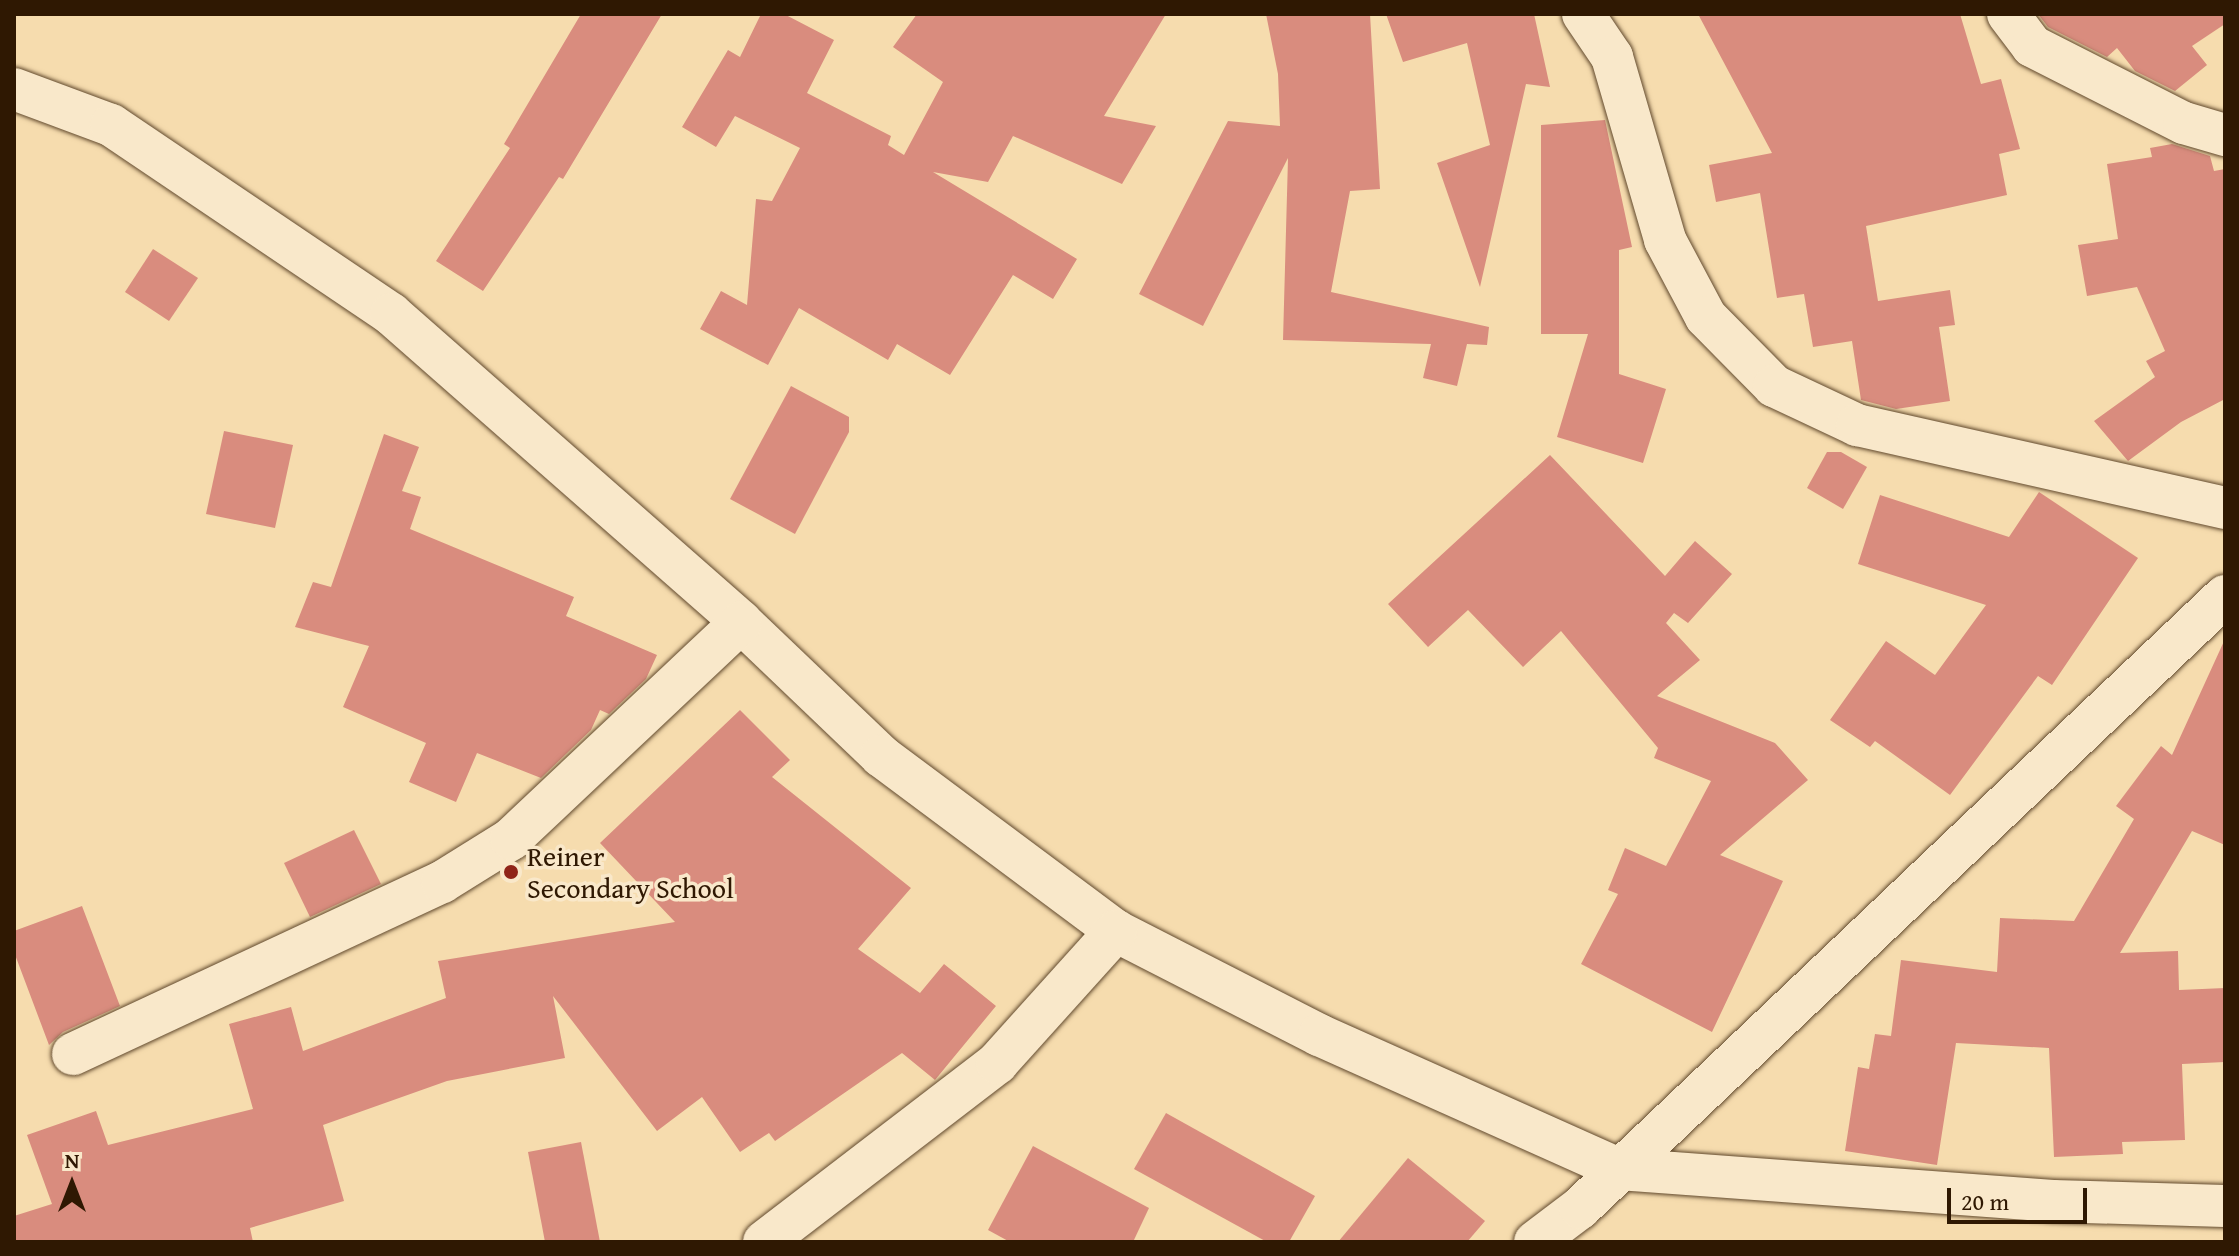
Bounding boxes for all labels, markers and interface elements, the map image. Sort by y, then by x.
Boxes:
place label: Reiner Secondary School [527,839,734,905]
marker: Reiner Secondary School [502,863,520,881]
north arrow [32,1144,112,1224]
text: N [65,1144,79,1176]
scale bar [1951,1172,2091,1222]
text: 20 m [1961,1184,2009,1219]

